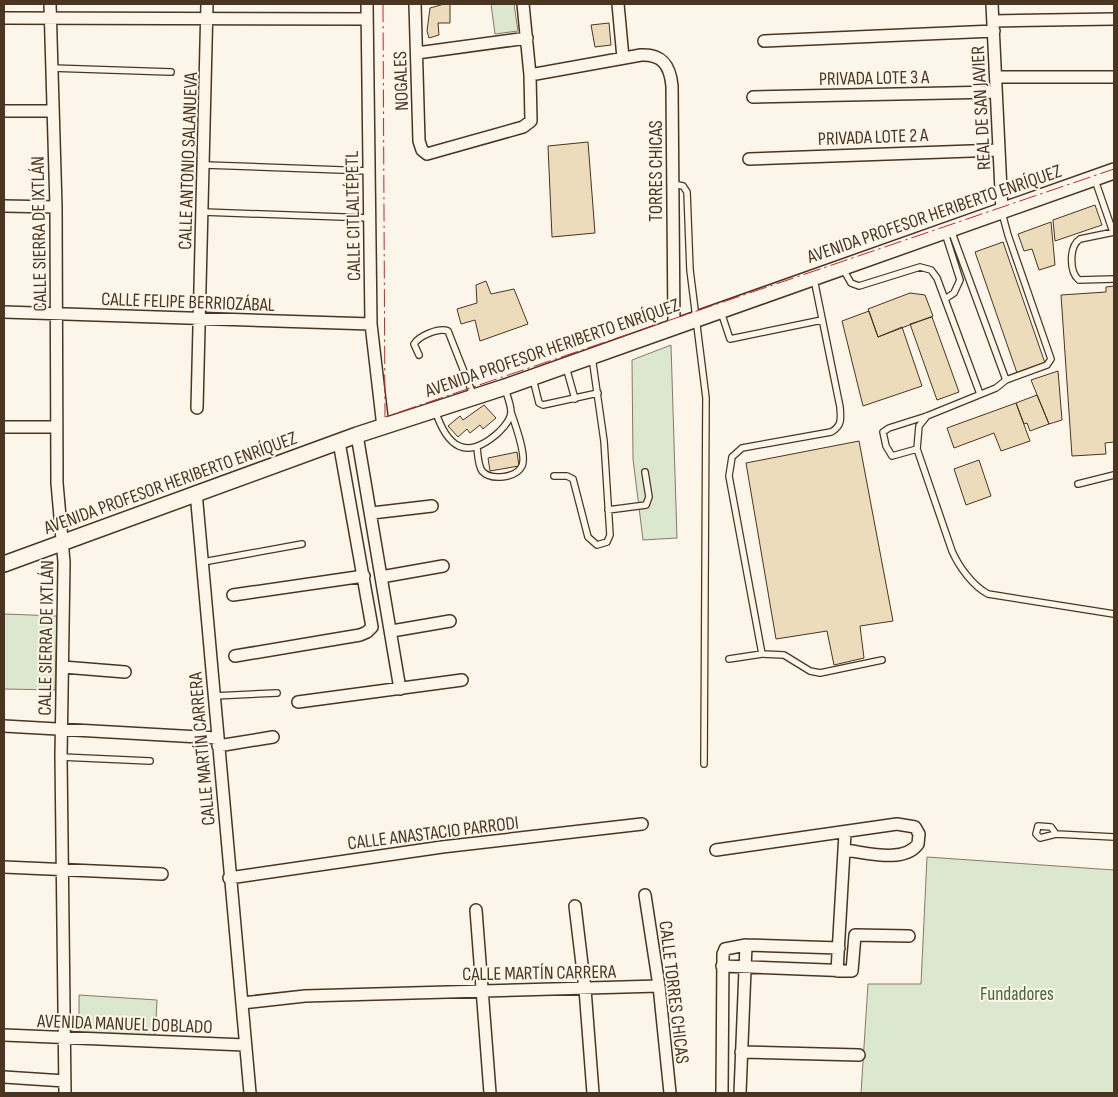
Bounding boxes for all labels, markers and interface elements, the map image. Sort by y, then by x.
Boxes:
street label: REAL DE SAN JAVIER [967,45,996,171]
street label: NOGALES [389,51,414,111]
street label: PRIVADA LOTE 3 A [819,66,930,91]
street label: CALLE ANTONIO SALANUEVA [174,71,203,250]
street label: TORRES CHICAS [645,120,668,222]
street label: PRIVADA LOTE 2 A [818,124,929,151]
street label: CALLE CITLALTÉPETL [341,151,366,281]
street label: CALLE SIERRA DE IXTLÁN [27,156,52,312]
street label: AVENIDA PROFESOR HERIBERTO ENRÍQUEZ [803,160,1065,269]
street label: CALLE FELIPE BERRIOZÁBAL [101,288,275,317]
street label: AVENIDA PROFESOR HERIBERTO ENRÍQUEZ [421,294,683,403]
street label: AVENIDA PROFESOR HERIBERTO ENRÍQUEZ [40,427,300,540]
street label: CALLE SIERRA DE IXTLÁN [34,560,59,716]
street label: CALLE MARTÍN CARRERA [184,670,221,827]
street label: CALLE ANASTACIO PARRODI [346,812,520,855]
street label: CALLE TORRES CHICAS [653,919,694,1065]
street label: CALLE MARTÍN CARRERA [462,961,617,986]
park label: Fundadores [980,983,1054,1006]
street label: AVENIDA MANUEL DOBLADO [36,1010,213,1039]

